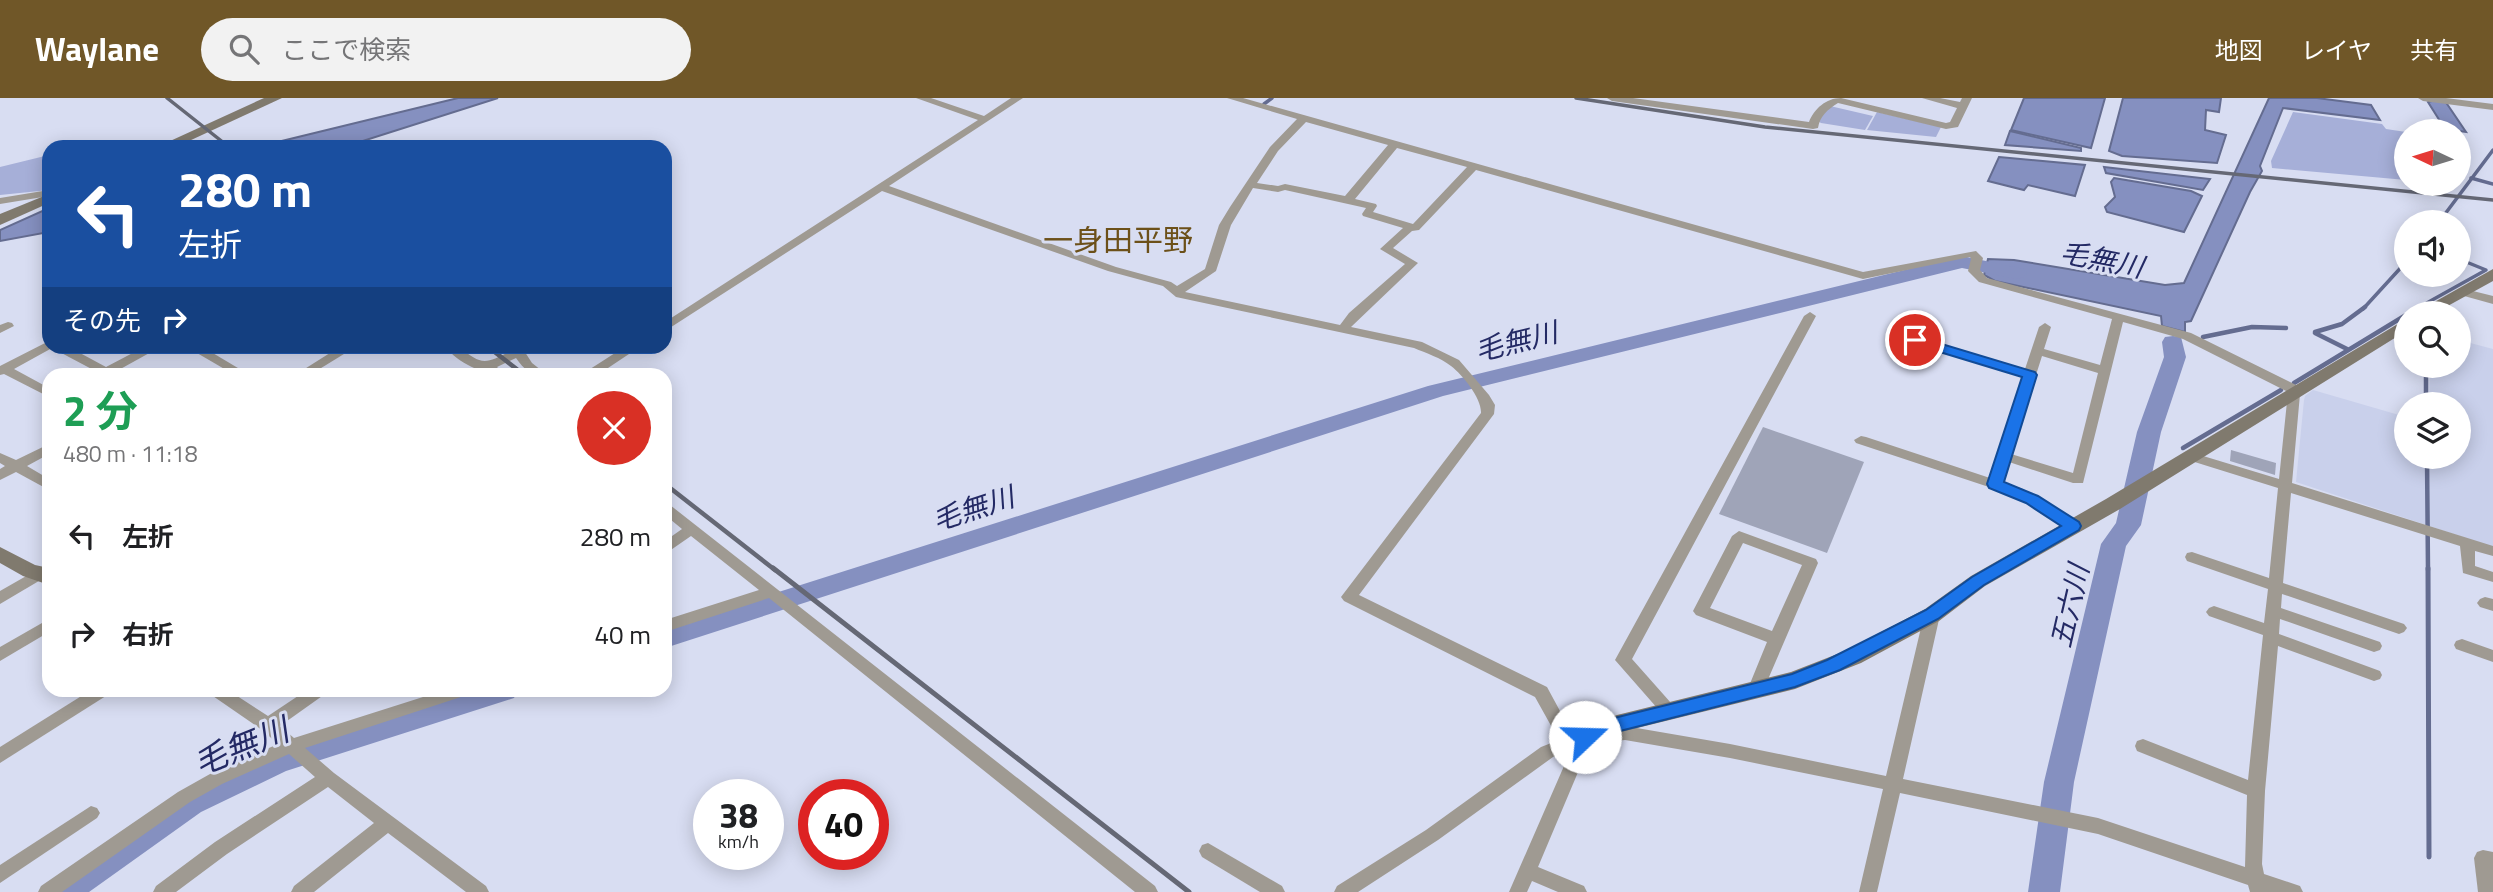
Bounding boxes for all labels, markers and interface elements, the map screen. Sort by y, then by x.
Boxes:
search box [201,18,691,81]
text: Waylane [35,24,159,74]
icon: search [225,30,263,68]
text: ここで検索 [281,30,411,69]
text: 地図 [2215,32,2263,68]
text: レイヤ [2301,32,2372,68]
text: 共有 [2410,32,2458,68]
north arrow [2394,119,2471,196]
map controls [2394,119,2471,469]
text: 280 m [178,151,312,226]
icon: left [63,168,154,259]
button: sound [2394,210,2471,287]
district label: 一身田平野 [1043,217,1193,263]
text: 左折 [178,220,242,268]
water label: 毛無川 [2057,230,2150,289]
text: その先 [63,301,141,340]
icon: right [155,301,193,339]
button: search [2394,301,2471,378]
water label: 毛無川 [1470,309,1565,372]
pin [1885,310,1945,370]
icon: arrive [1896,321,1934,359]
text: 2 分 [63,378,138,442]
button: close [577,391,651,465]
button: layers [2394,392,2471,469]
text: 480 m · 11:18 [63,436,198,471]
water label: 毛無川 [926,474,1022,541]
icon: left [63,517,101,555]
text: 左折 [122,517,174,556]
text: 280 m [580,517,651,556]
water label: 五六川 [2039,557,2100,652]
icon: right [63,615,101,653]
text: 右折 [122,615,174,654]
text: 40 m [594,615,651,654]
position arrow [1548,700,1622,774]
water label: 毛無川 [186,703,299,788]
speed limit sign: 40 [798,779,889,870]
text: 38 [719,788,758,842]
text: km/h [718,828,759,855]

